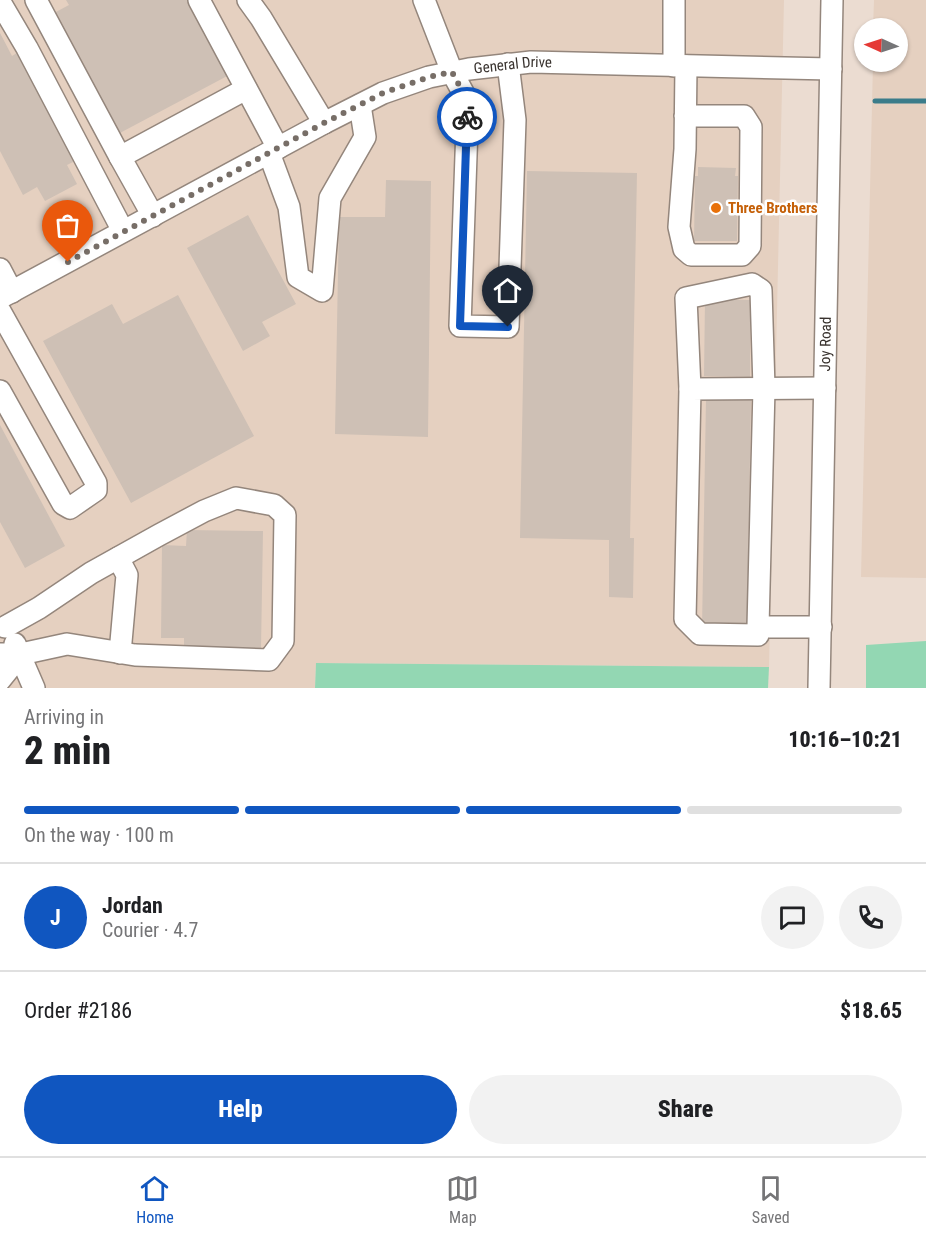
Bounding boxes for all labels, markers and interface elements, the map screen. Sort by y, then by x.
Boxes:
north arrow [854,18,908,72]
map controls [854,18,908,72]
street label: General Drive [473,53,552,77]
courier [437,87,497,147]
icon: bike [451,101,484,134]
place label: Three Brothers [728,199,818,217]
pin [42,200,93,262]
marker: Three Brothers [709,201,723,215]
icon: bag [51,209,84,242]
pin [482,265,533,327]
icon: home [491,274,524,307]
street label: Joy Road [816,317,835,371]
text: Arriving in [24,705,104,729]
text: 10:16–10:21 [788,727,902,752]
text: 2 min [24,728,111,774]
text: On the way · 100 m [24,823,174,847]
button: chat [761,886,824,949]
button: phone [839,886,902,949]
text: Jordan [102,893,163,918]
text: J [50,905,61,930]
text: Courier · 4.7 [102,918,198,942]
text: Order #2186 [24,998,132,1023]
text: $18.65 [840,998,902,1023]
button: Help [24,1075,457,1144]
button: Share [469,1075,902,1144]
tab: Home [136,1172,174,1227]
tab: Map [446,1172,479,1227]
tab: Saved [752,1172,790,1227]

